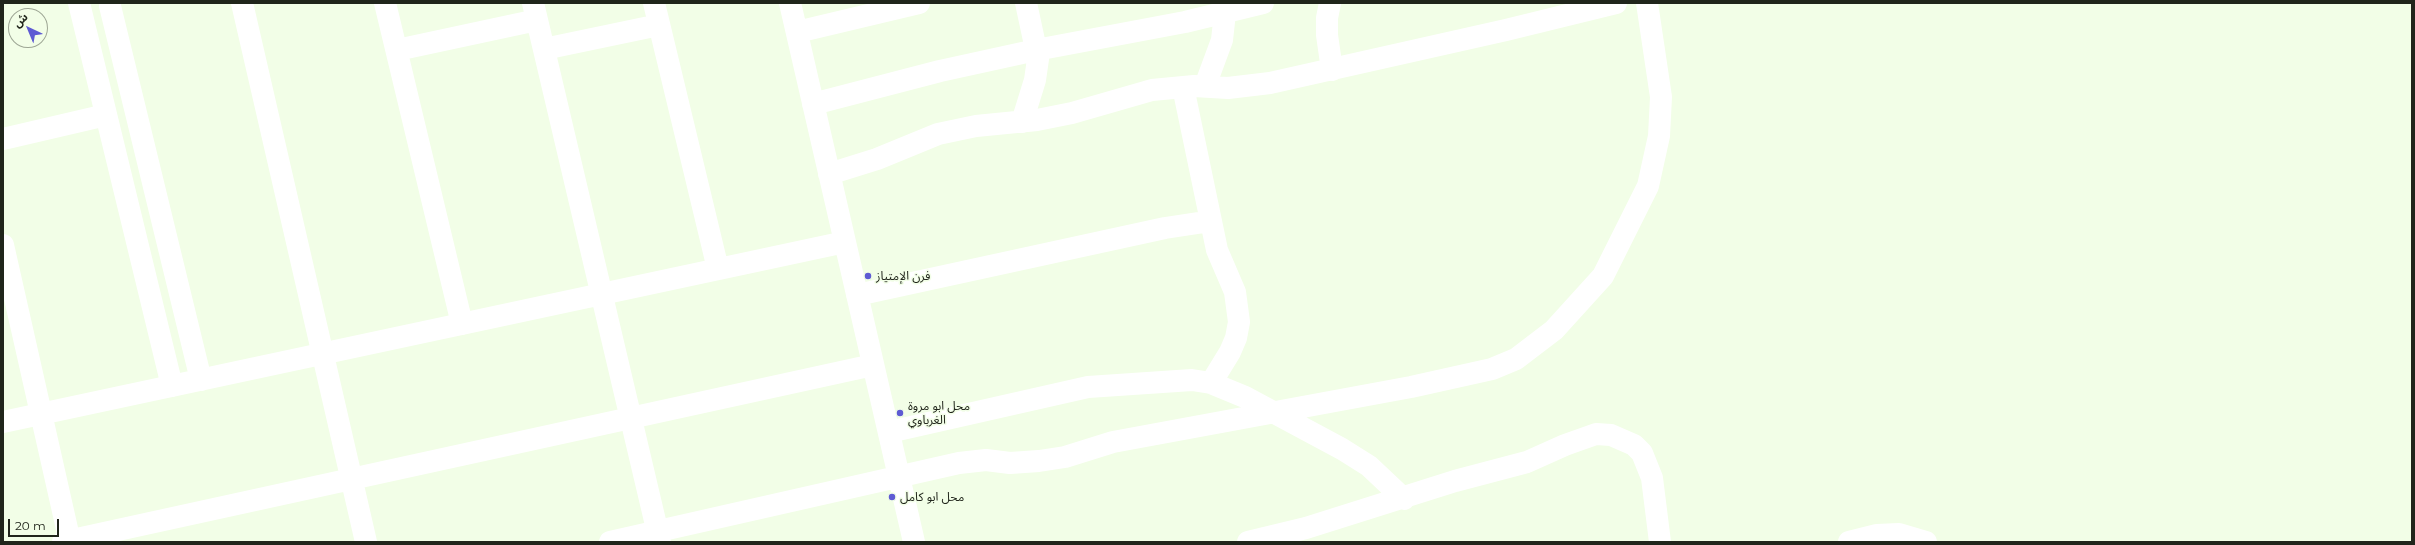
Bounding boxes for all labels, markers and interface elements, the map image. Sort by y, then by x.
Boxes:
north arrow [8,8,48,48]
text: ش [10,10,31,30]
place label: فرن الإمتياز [876,269,930,283]
marker: فرن الإمتياز [863,271,873,281]
place label: محل ابو مروة الغرباوي [908,399,970,427]
marker: محل ابو مروة الغرباوي [895,408,905,418]
place label: محل ابو كامل [900,490,964,504]
marker: محل ابو كامل [887,492,897,502]
scale bar [10,511,61,537]
text: 20 m [15,518,46,533]

